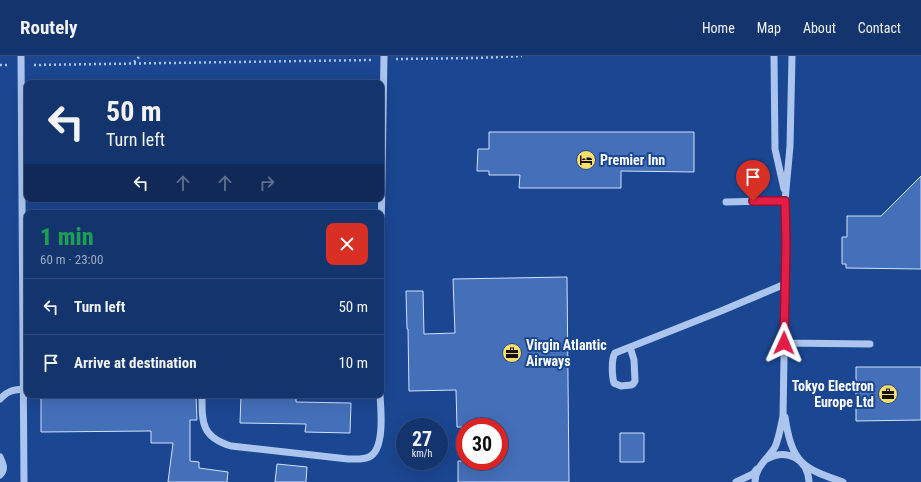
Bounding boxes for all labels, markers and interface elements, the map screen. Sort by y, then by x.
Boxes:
text: Routely [20,16,77,39]
text: Home [702,20,735,36]
text: Map [757,20,781,36]
text: About [803,20,836,36]
text: Contact [858,20,901,36]
text: 50 m [106,95,162,128]
icon: left [40,96,92,148]
text: Turn left [106,129,165,150]
hotel icon: Premier Inn [575,149,597,171]
place label: Premier Inn [600,152,665,168]
pin [736,160,770,201]
icon: arrive [742,166,764,188]
icon: left [130,172,152,194]
icon: ahead [172,172,194,194]
icon: ahead [214,172,236,194]
icon: right [256,172,278,194]
text: 1 min [40,223,94,251]
button: close [326,223,368,265]
text: 60 m · 23:00 [40,252,103,267]
icon: left [40,296,62,318]
text: Turn left [74,298,125,316]
text: 50 m [338,298,368,316]
position arrow [763,322,805,364]
place label: Virgin Atlantic Airways [526,337,607,369]
office icon: Virgin Atlantic Airways [501,342,523,364]
icon: arrive [40,352,62,374]
text: Arrive at destination [74,354,197,372]
text: 10 m [338,354,368,372]
place label: Tokyo Electron Europe Ltd [792,378,874,410]
office icon: Tokyo Electron Europe Ltd [877,383,899,405]
speed limit sign: 30 [456,418,508,470]
text: 27 [412,427,432,451]
text: km/h [412,448,432,459]

